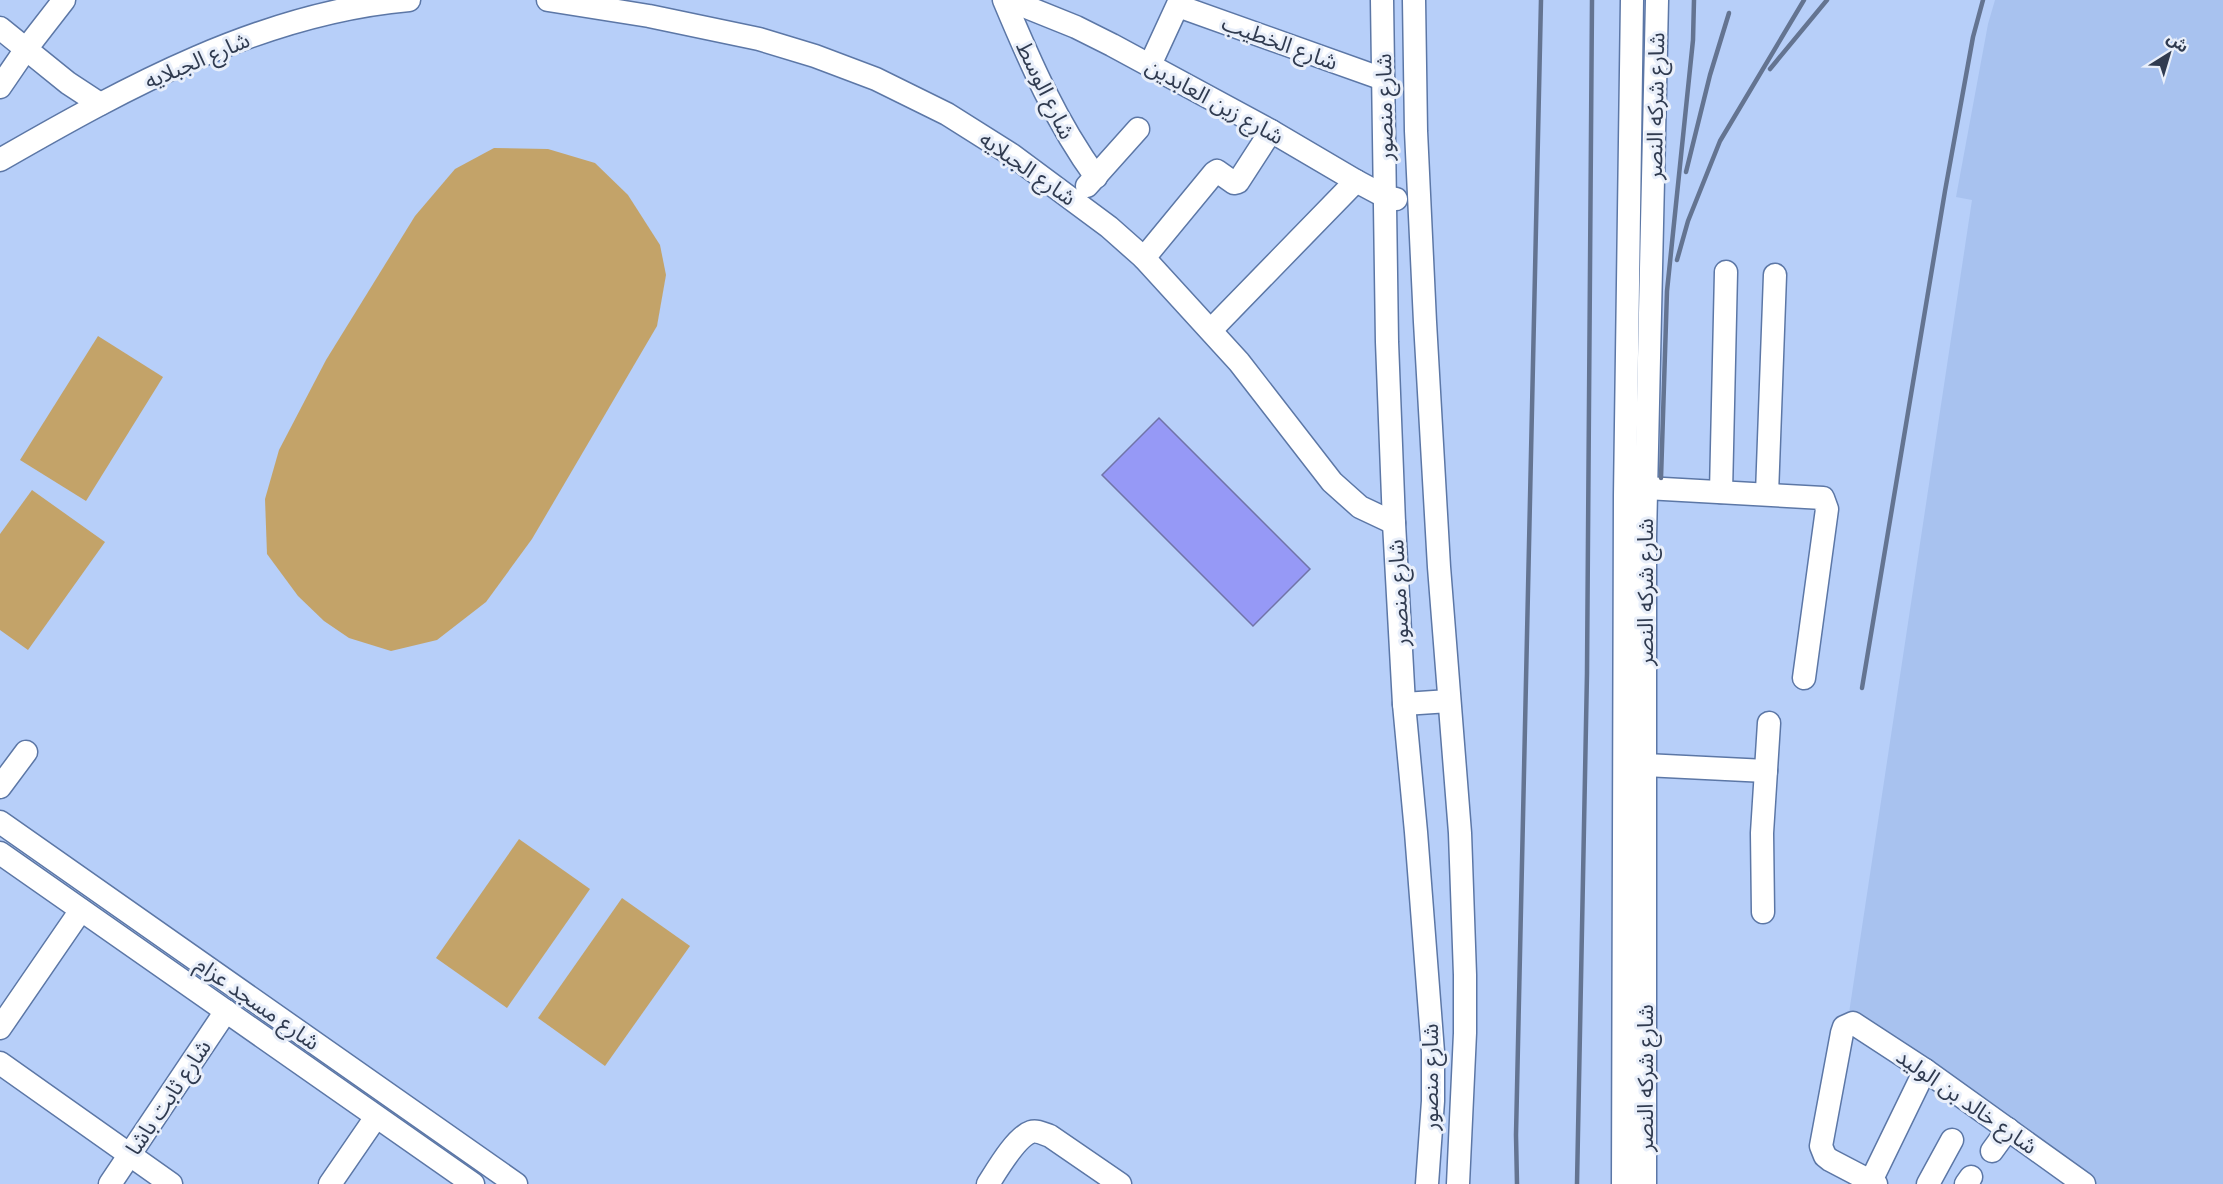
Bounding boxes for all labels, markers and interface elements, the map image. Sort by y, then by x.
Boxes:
street label: شارع الخطيب [1217,8,1342,79]
north arrow [2139,24,2199,84]
street label: شارع الجبلايه [140,25,255,97]
text: ش [2163,27,2193,57]
street label: شارع شركه النصر [1640,32,1673,181]
street label: شارع الوسط [1008,36,1082,145]
street label: شارع زين العابدين [1140,52,1289,153]
street label: شارع منصور [1369,53,1402,162]
street label: شارع الجبلايه [973,125,1082,214]
street label: شارع شركه النصر [1631,518,1662,667]
street label: شارع منصور [1381,539,1418,648]
street label: شارع مسجد عزام [189,950,326,1059]
street label: شارع شركه النصر [1631,1004,1662,1153]
street label: شارع منصور [1416,1023,1447,1132]
street label: شارع ثابت باشا [119,1034,219,1162]
street label: شارع خالد بن الوليد [1889,1042,2043,1162]

